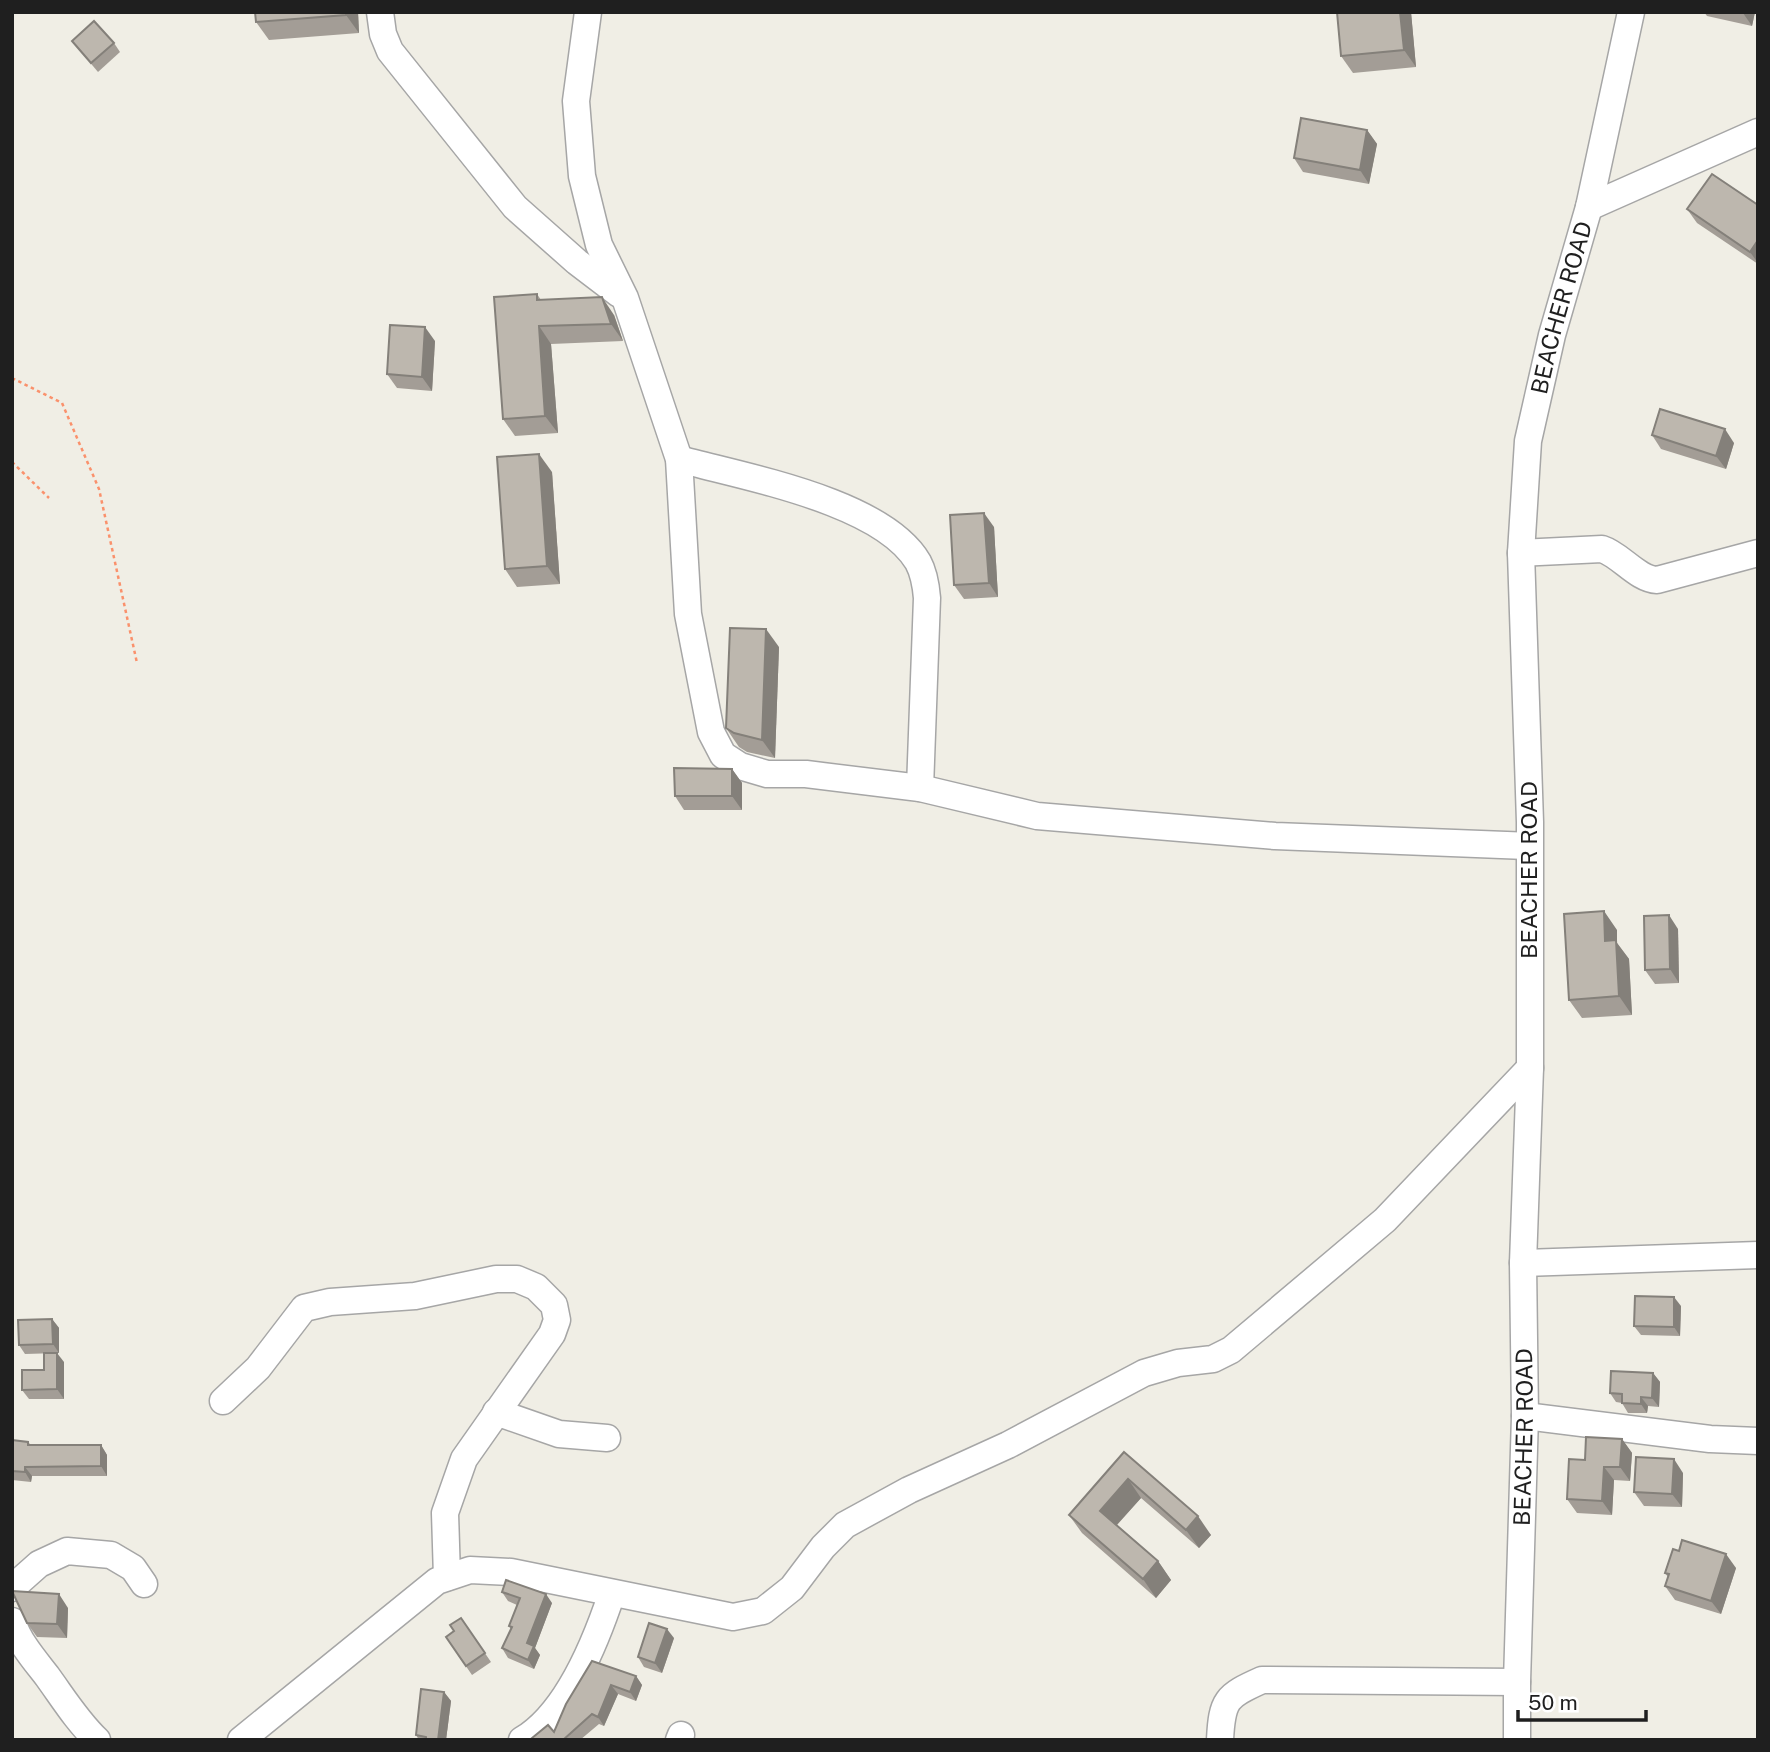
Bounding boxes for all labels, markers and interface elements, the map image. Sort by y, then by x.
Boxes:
street label: BEACHER ROAD [1525,218,1597,397]
street label: BEACHER ROAD [1515,781,1542,959]
street label: BEACHER ROAD [1508,1348,1538,1526]
scale bar [1518,1678,1646,1722]
text: 50 m [1528,1690,1578,1715]

